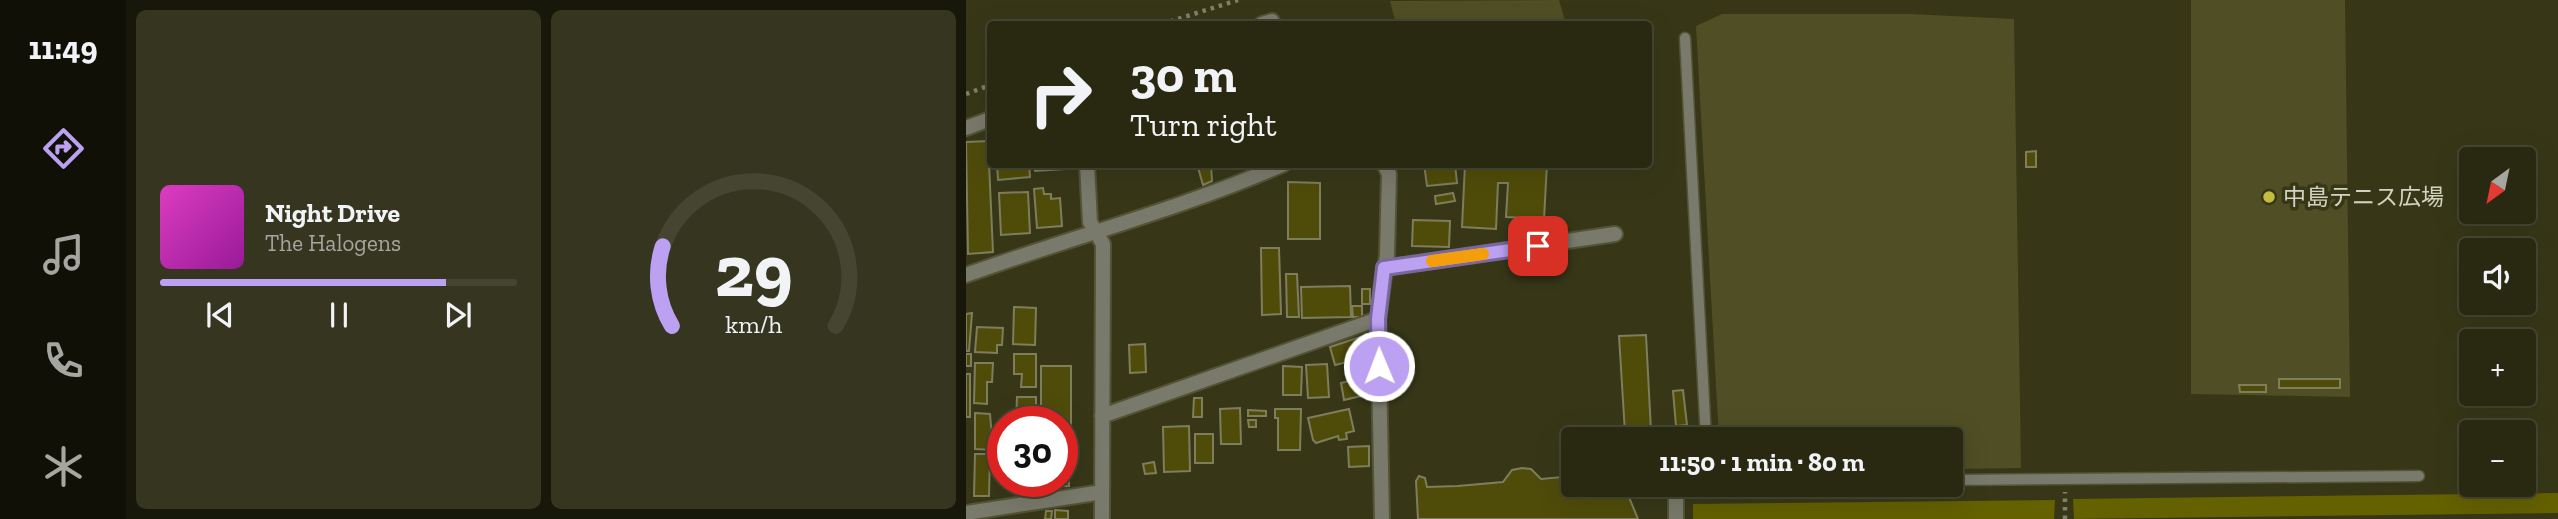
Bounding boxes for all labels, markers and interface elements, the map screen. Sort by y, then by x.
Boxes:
text: 11:49 [28,29,98,67]
text: 30 m [1130,46,1236,105]
icon: right [1015,49,1106,140]
text: Turn right [1130,106,1277,144]
icon: directions [39,124,88,173]
north arrow [2459,147,2536,224]
map controls [2459,147,2536,497]
place label: 中島テニス広場 [2283,183,2444,211]
marker: 中島テニス広場 [2261,189,2277,205]
text: Night Drive [265,197,400,229]
pin [1508,216,1568,276]
text: 29 [714,227,793,315]
icon: arrive [1519,227,1557,265]
text: The Halogens [265,229,401,257]
icon: music [39,230,88,279]
button: sound [2459,238,2536,315]
icon: previous [201,296,239,334]
icon: pause [320,296,358,334]
icon: next [439,296,477,334]
text: km/h [725,308,782,338]
position arrow [1342,329,1416,403]
button: + [2459,329,2536,406]
icon: phone [39,336,88,385]
speed limit sign: 30 [987,406,1078,497]
button: − [2459,420,2536,497]
icon: climate [39,442,88,491]
text: 11:50 · 1 min · 80 m [1659,446,1865,478]

